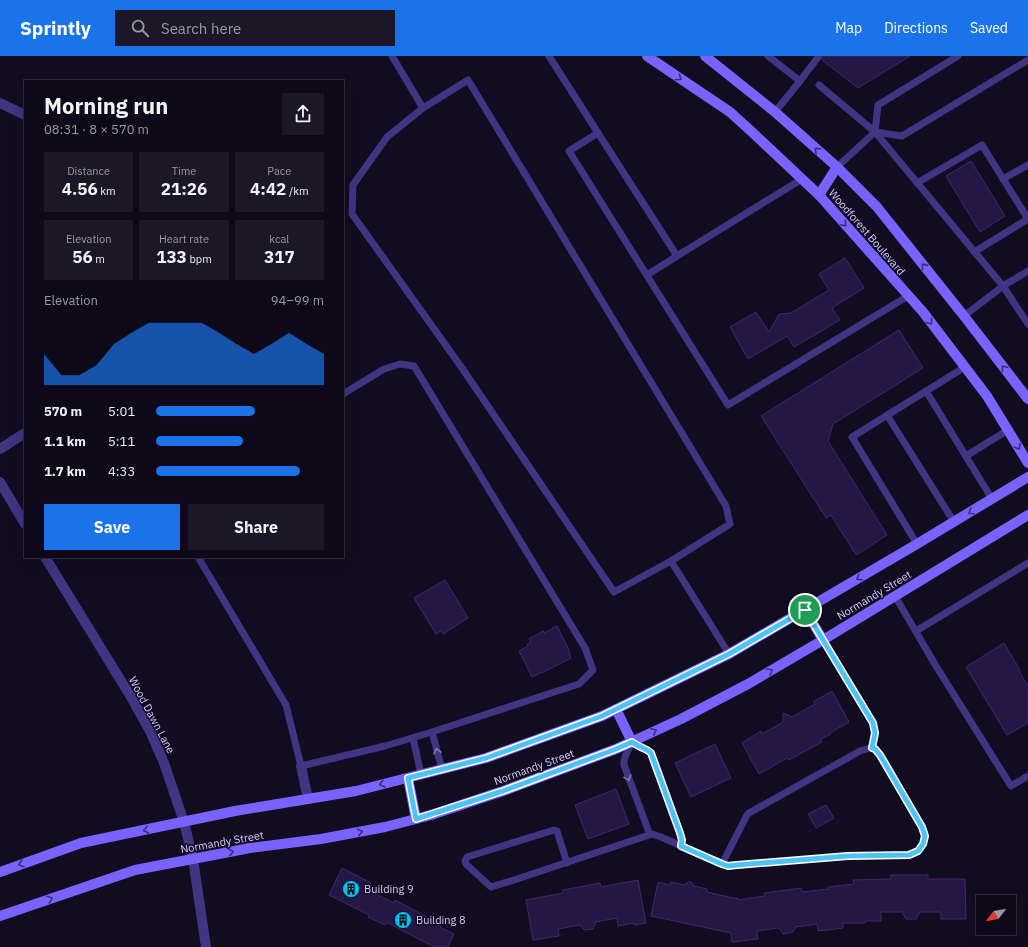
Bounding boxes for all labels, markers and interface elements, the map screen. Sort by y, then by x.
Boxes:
search box [115,10,395,46]
text: Sprintly [20,16,91,40]
icon: search [129,17,151,39]
text: Search here [161,19,241,38]
text: Map [835,19,862,37]
text: Directions [884,19,948,37]
text: Saved [970,19,1008,37]
one-way arrow [675,73,682,80]
text: Morning run [44,91,168,120]
button: share [282,93,324,135]
text: 08:31 · 8 × 570 m [44,121,149,138]
one-way arrow [815,148,822,155]
text: Distance [67,164,110,178]
text: Time [172,164,196,178]
text: Pace [267,164,291,178]
text: 4.56 [62,178,98,200]
text: 21:26 [161,178,207,200]
text: 4:42 [250,178,286,200]
text: km [98,184,116,198]
text: /km [286,184,309,198]
street label: Woodforest Boulevard [826,186,908,278]
one-way arrow [840,220,847,227]
text: Elevation [66,232,111,246]
text: Heart rate [159,232,209,246]
text: kcal [269,232,289,246]
text: 56 [72,246,93,268]
text: 133 [156,246,187,268]
text: 317 [264,246,295,268]
text: m [93,252,105,266]
text: bpm [187,252,212,266]
one-way arrow [922,263,929,270]
text: Elevation [44,292,98,309]
text: 94–99 m [271,292,324,309]
one-way arrow [925,318,933,325]
one-way arrow [1002,366,1009,373]
text: 570 m [44,403,82,420]
text: 5:01 [108,403,135,420]
text: 1.1 km [44,433,86,450]
text: 5:11 [108,433,135,450]
one-way arrow [1013,443,1021,450]
text: 1.7 km [44,463,86,480]
text: 4:33 [108,463,135,480]
button: Save [44,504,180,550]
button: Share [188,504,324,550]
one-way arrow [968,507,975,515]
street label: Normandy Street [834,567,914,623]
one-way arrow [856,574,863,581]
pin [788,593,822,627]
icon: arrive [794,599,816,621]
one-way arrow [766,669,773,676]
street label: Wood Dawn Lane [126,674,178,756]
one-way arrow [650,728,658,736]
street label: Normandy Street [492,746,576,788]
one-way arrow [433,748,442,755]
one-way arrow [624,774,632,781]
one-way arrow [379,779,386,788]
one-way arrow [143,825,149,833]
street label: Normandy Street [179,828,265,856]
one-way arrow [357,828,363,837]
one-way arrow [228,848,235,857]
one-way arrow [17,860,24,868]
building icon: Building 9 [341,879,361,899]
place label: Building 9 [364,882,414,896]
one-way arrow [47,895,54,904]
north arrow [976,895,1016,935]
map controls [976,895,1016,935]
building icon: Building 8 [393,910,413,930]
place label: Building 8 [416,913,466,927]

